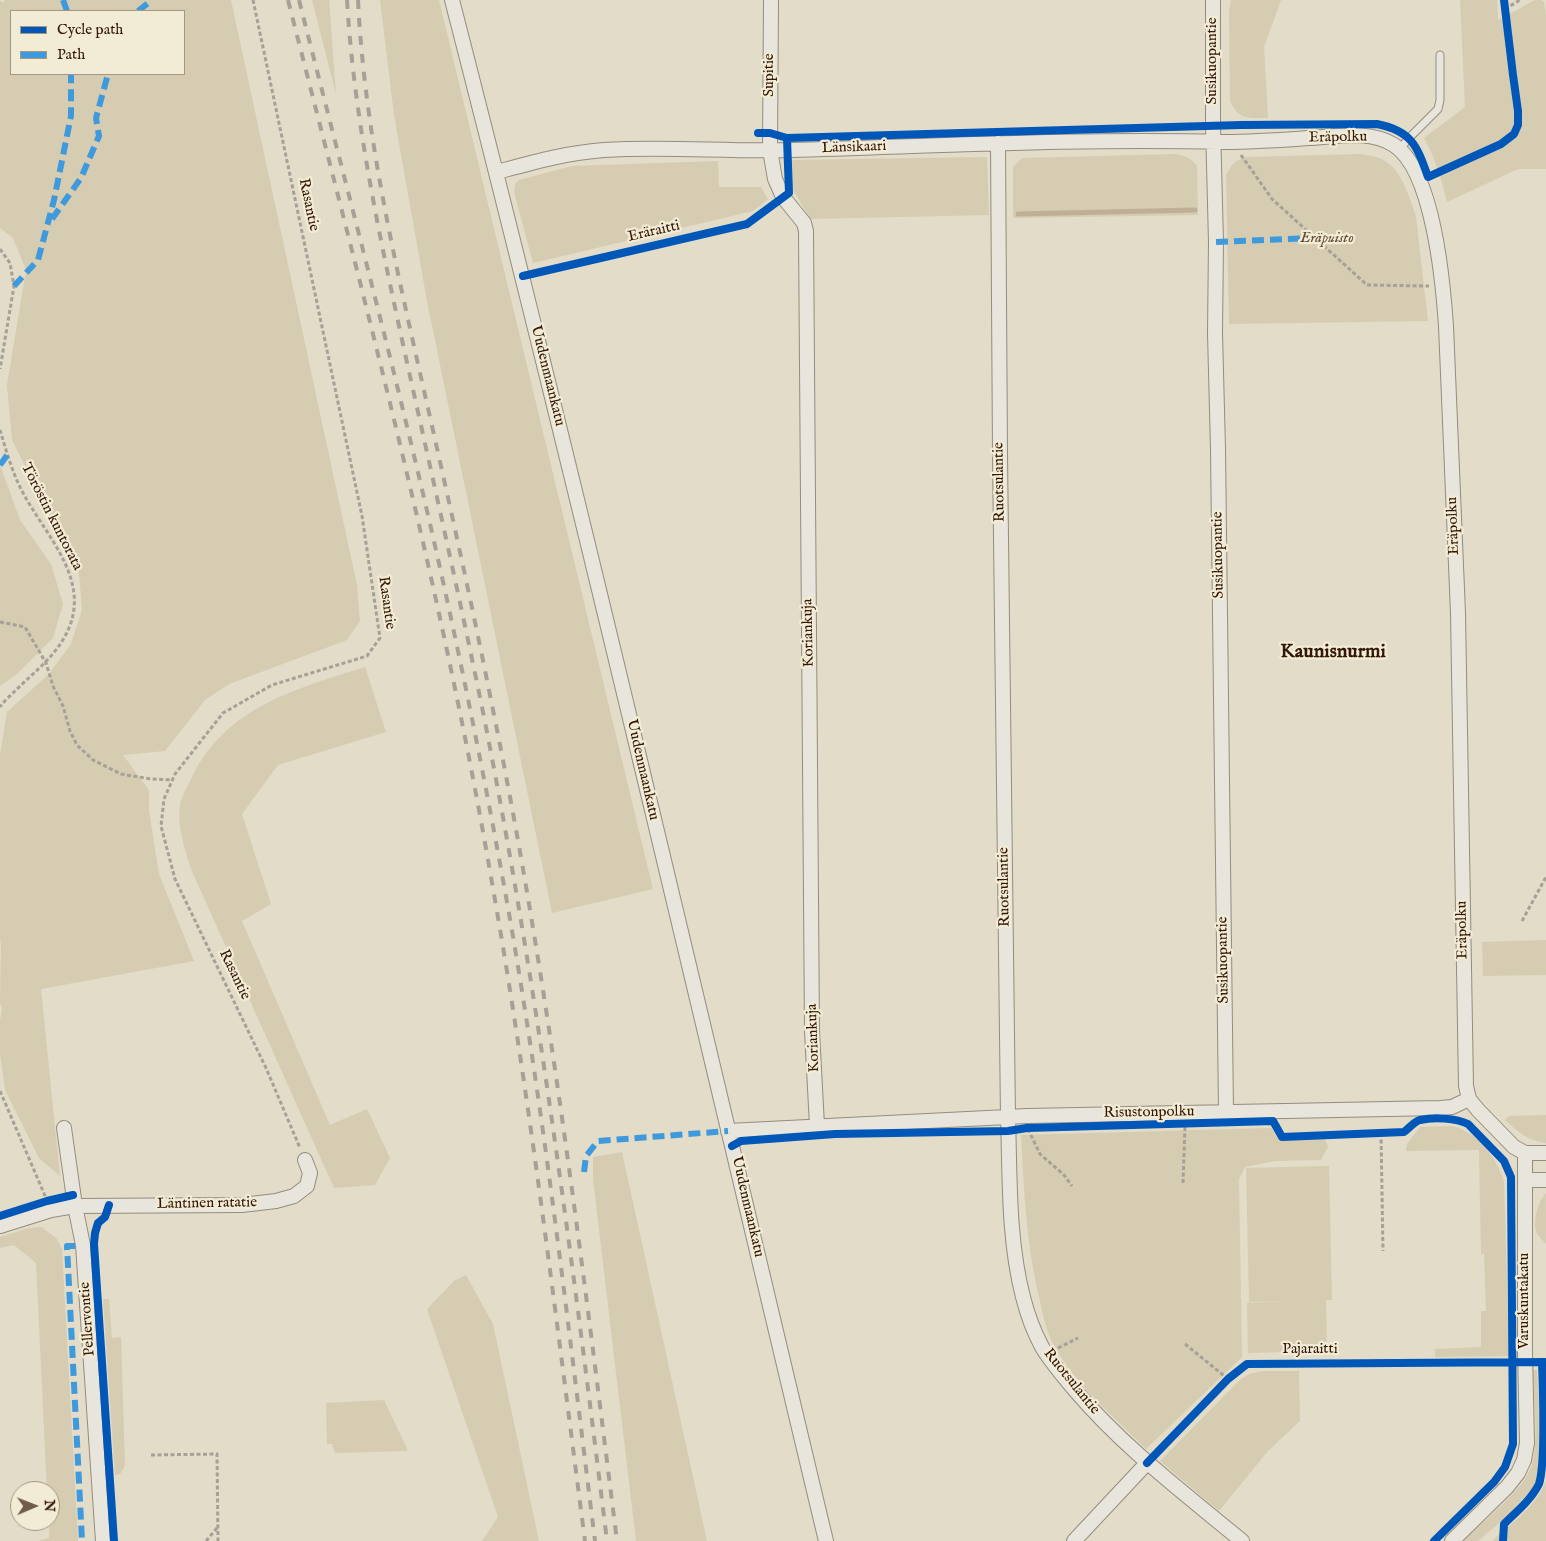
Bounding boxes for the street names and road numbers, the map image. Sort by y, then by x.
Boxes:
street label: Susikuopantie [1204,17,1222,105]
street label: Supitie [761,53,779,97]
street label: Eräpolku [1309,128,1367,148]
street label: Länsikaari [821,138,887,158]
street label: Rasantie [294,177,322,233]
street label: Eräraitti [626,217,682,247]
street label: Uudenmaankatu [526,324,568,428]
street label: Ruotsulantie [990,442,1010,522]
street label: Töröstin kuntorata [16,460,86,574]
street label: Eräpolku [1444,496,1464,556]
street label: Susikuopantie [1209,511,1229,599]
street label: Rasantie [373,575,399,631]
street label: Koriankuja [799,599,819,667]
street label: Uudenmaankatu [622,718,662,822]
street label: Ruotsulantie [995,847,1015,927]
street label: Eräpolku [1453,901,1473,959]
street label: Susikuopantie [1214,916,1234,1004]
street label: Rasantie [214,947,254,1003]
street label: Koriankuja [804,1003,824,1073]
street label: Risustonpolku [1103,1103,1195,1123]
street label: Uudenmaankatu [727,1155,767,1259]
street label: Läntinen ratatie [157,1194,257,1214]
street label: Varuskuntakatu [1516,1253,1534,1349]
street label: Pellervontie [76,1281,100,1357]
street label: Pajaraitti [1282,1341,1338,1359]
street label: Ruotsulantie [1039,1345,1103,1419]

